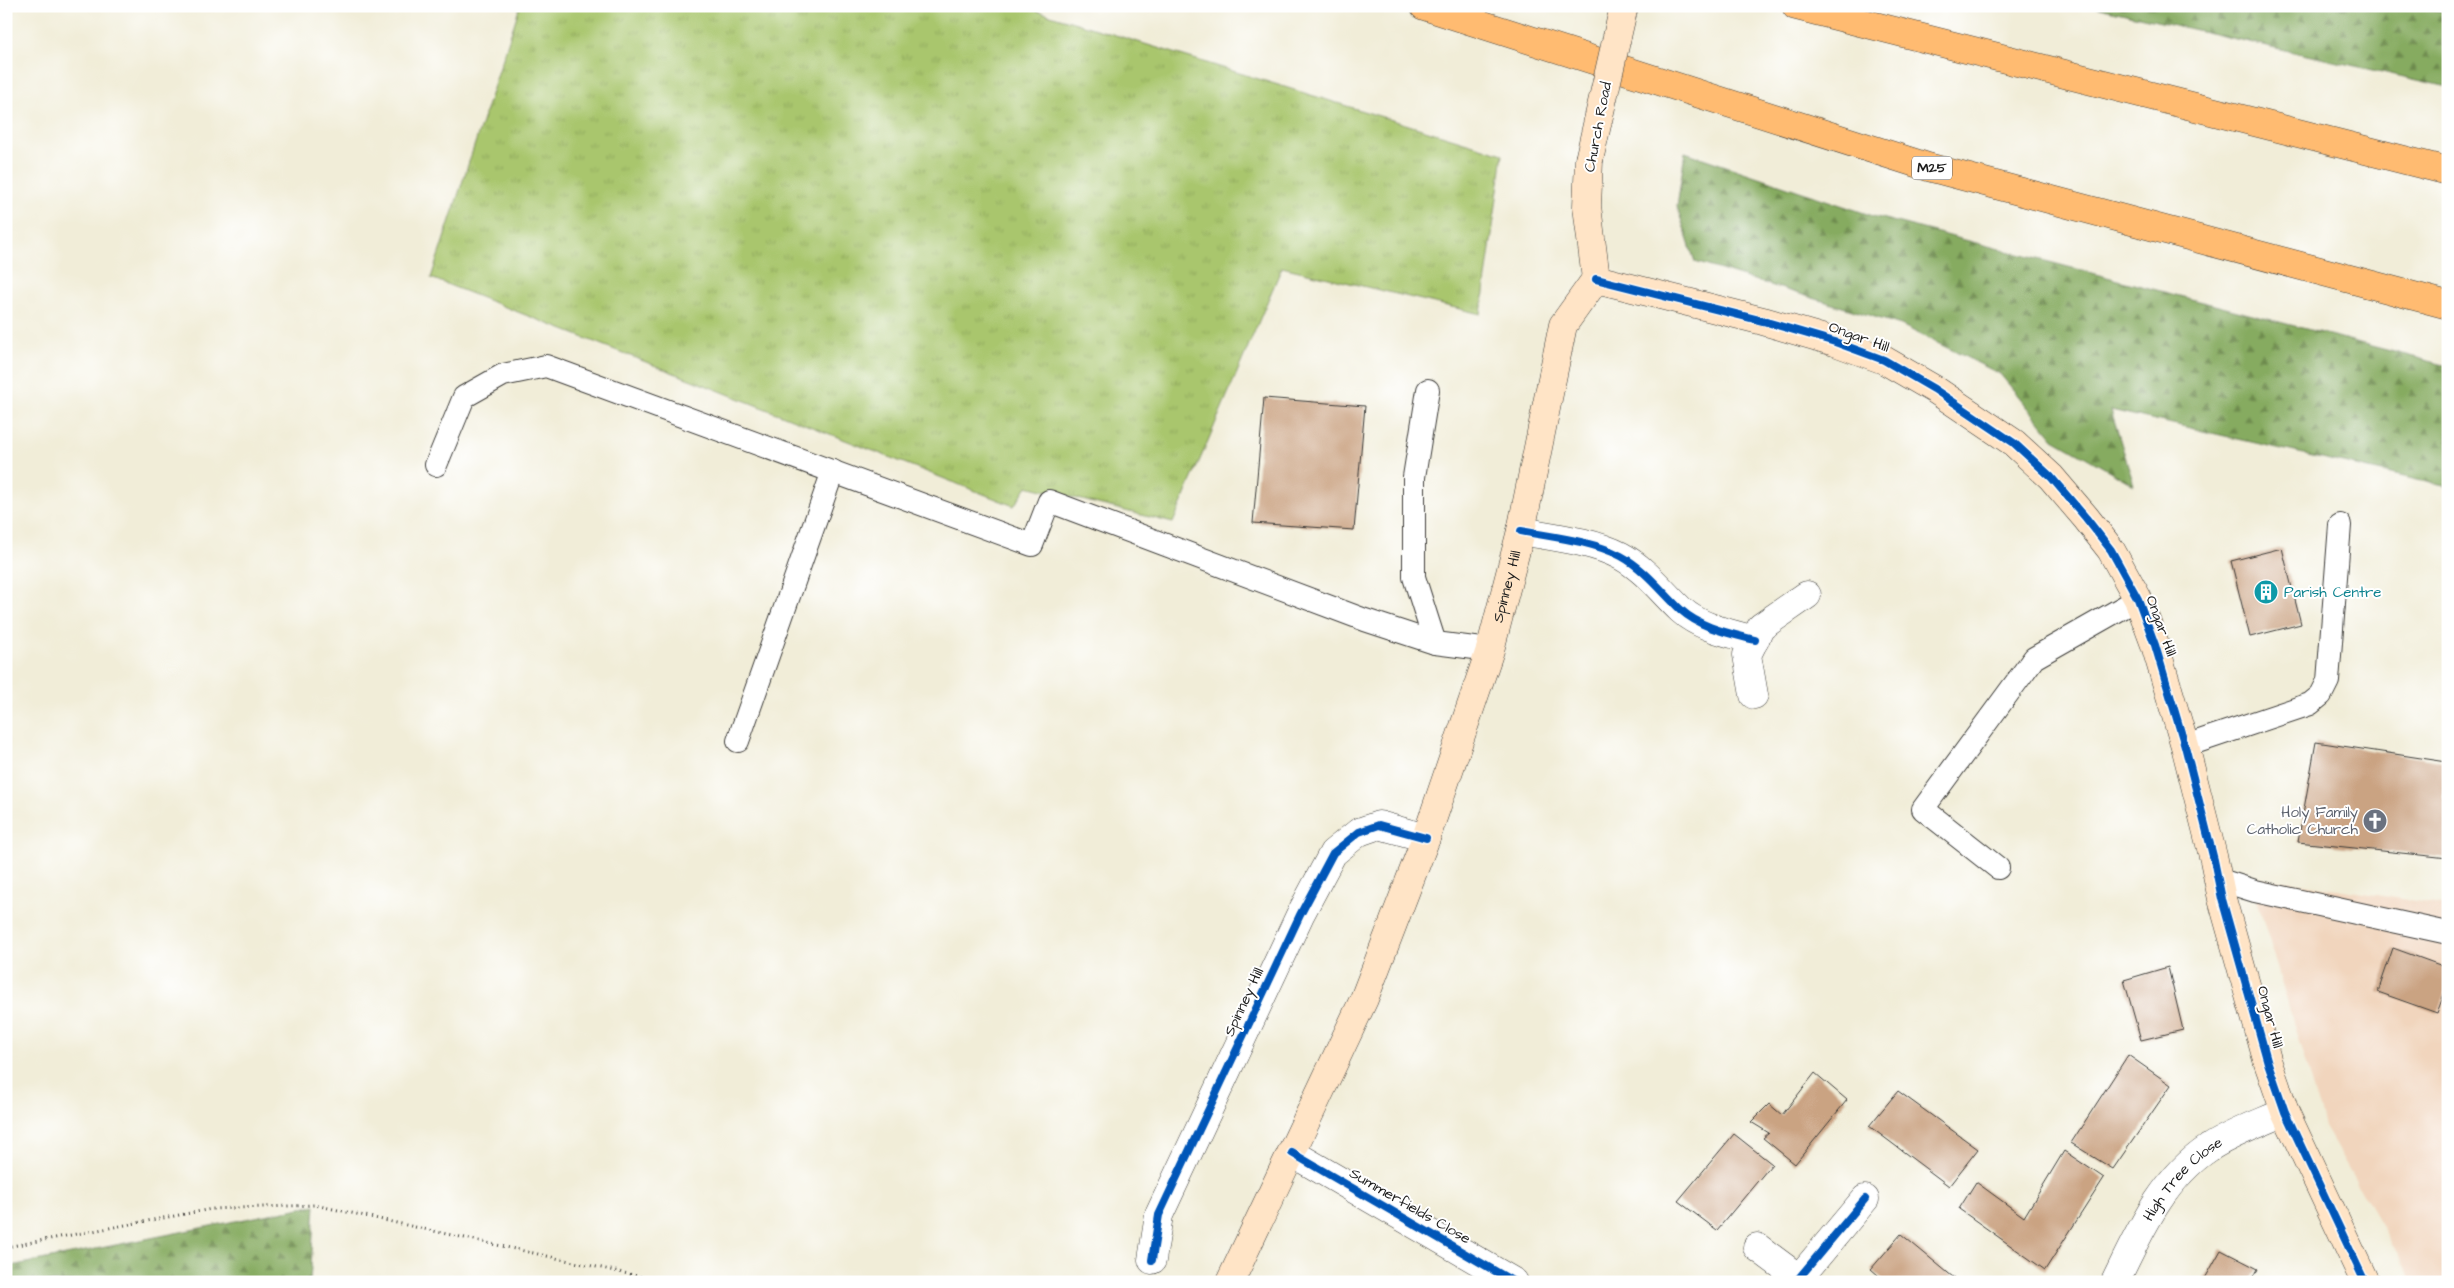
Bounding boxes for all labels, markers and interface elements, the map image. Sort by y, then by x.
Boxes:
street label: Church Road [1579,80,1617,174]
road number: M25 [1912,156,1952,180]
street label: Ongar Hill [1825,316,1892,359]
street label: Spinney Hill [1487,548,1526,625]
building icon: Parish Centre [2253,579,2279,605]
place label: Parish Centre [2284,582,2381,603]
street label: Ongar Hill [2139,593,2182,660]
place label: Holy Family Catholic Church [2247,802,2359,840]
church icon: Holy Family Catholic Church [2362,808,2388,834]
street label: Spinney Hill [1219,964,1270,1040]
street label: Ongar Hill [2251,984,2288,1051]
street label: High Tree Close [2138,1132,2226,1225]
street label: Summerfields Close [1345,1163,1475,1249]

